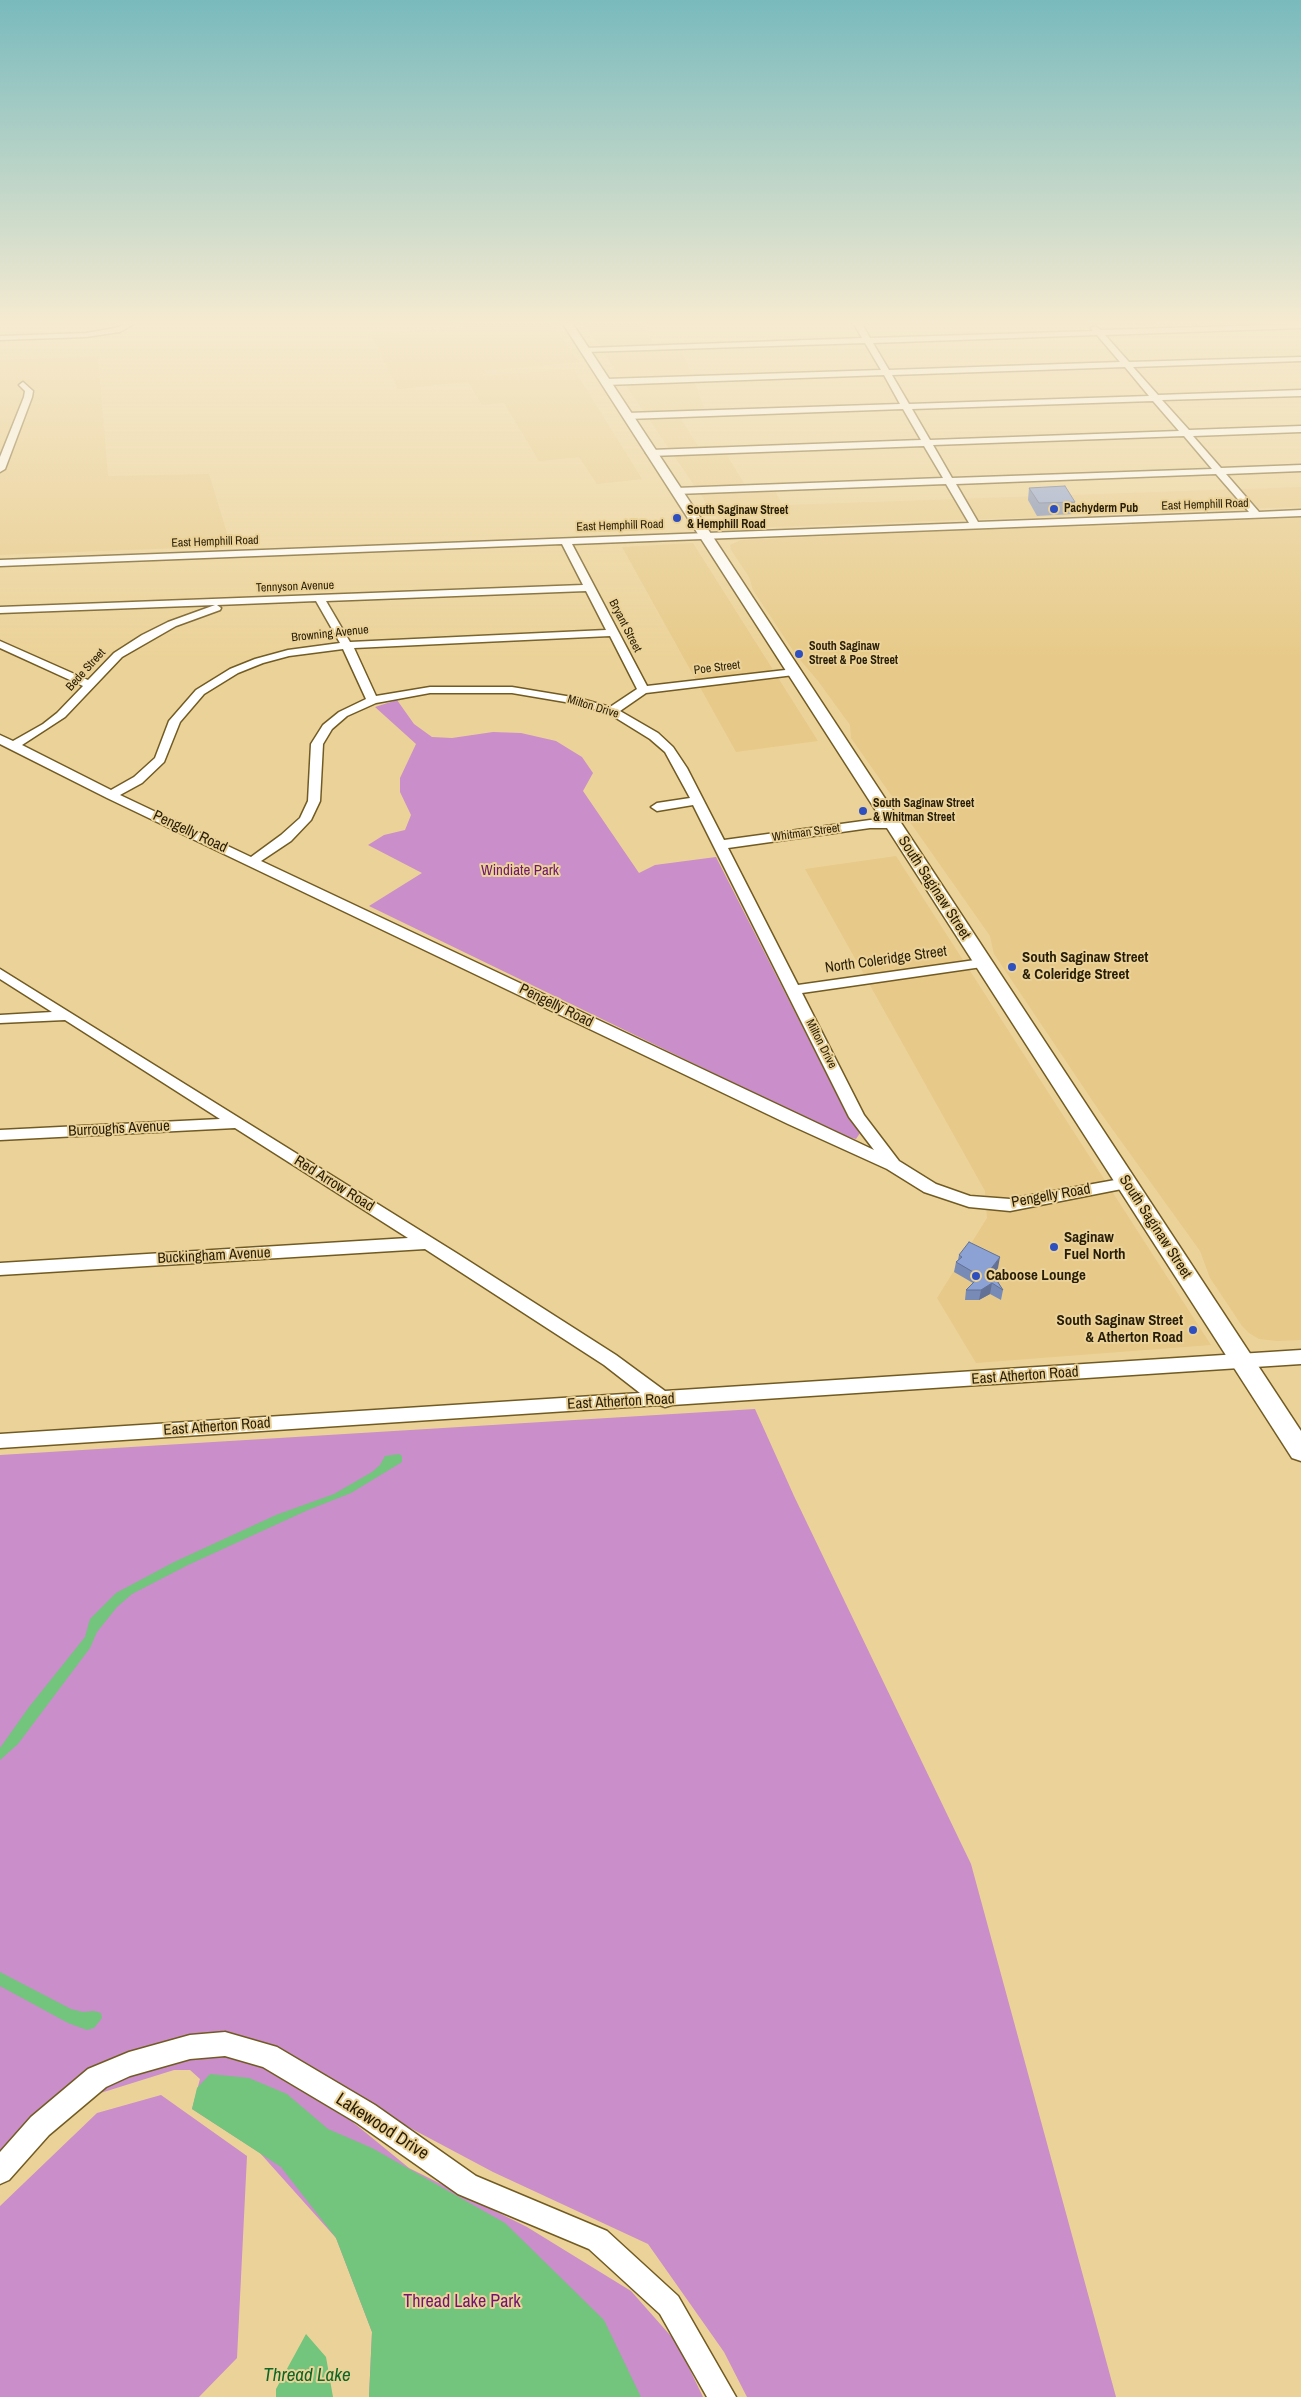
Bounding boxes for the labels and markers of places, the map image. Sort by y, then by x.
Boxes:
place label: Pachyderm Pub [1064,502,1138,516]
marker: Pachyderm Pub [1048,503,1060,515]
place label: South Saginaw Street & Hemphill Road [687,504,788,532]
marker: South Saginaw Street & Hemphill Road [671,512,683,524]
place label: South Saginaw Street & Poe Street [809,640,898,668]
marker: South Saginaw Street & Poe Street [793,648,805,660]
place label: South Saginaw Street & Whitman Street [873,797,974,825]
marker: South Saginaw Street & Whitman Street [857,805,869,817]
place label: South Saginaw Street & Coleridge Street [1022,949,1148,984]
marker: South Saginaw Street & Coleridge Street [1006,961,1018,973]
place label: Saginaw Fuel North [1064,1229,1125,1264]
marker: Saginaw Fuel North [1048,1241,1060,1253]
place label: Caboose Lounge [986,1267,1086,1285]
marker: Caboose Lounge [970,1270,982,1282]
place label: South Saginaw Street & Atherton Road [1057,1312,1183,1347]
marker: South Saginaw Street & Atherton Road [1187,1324,1199,1336]

